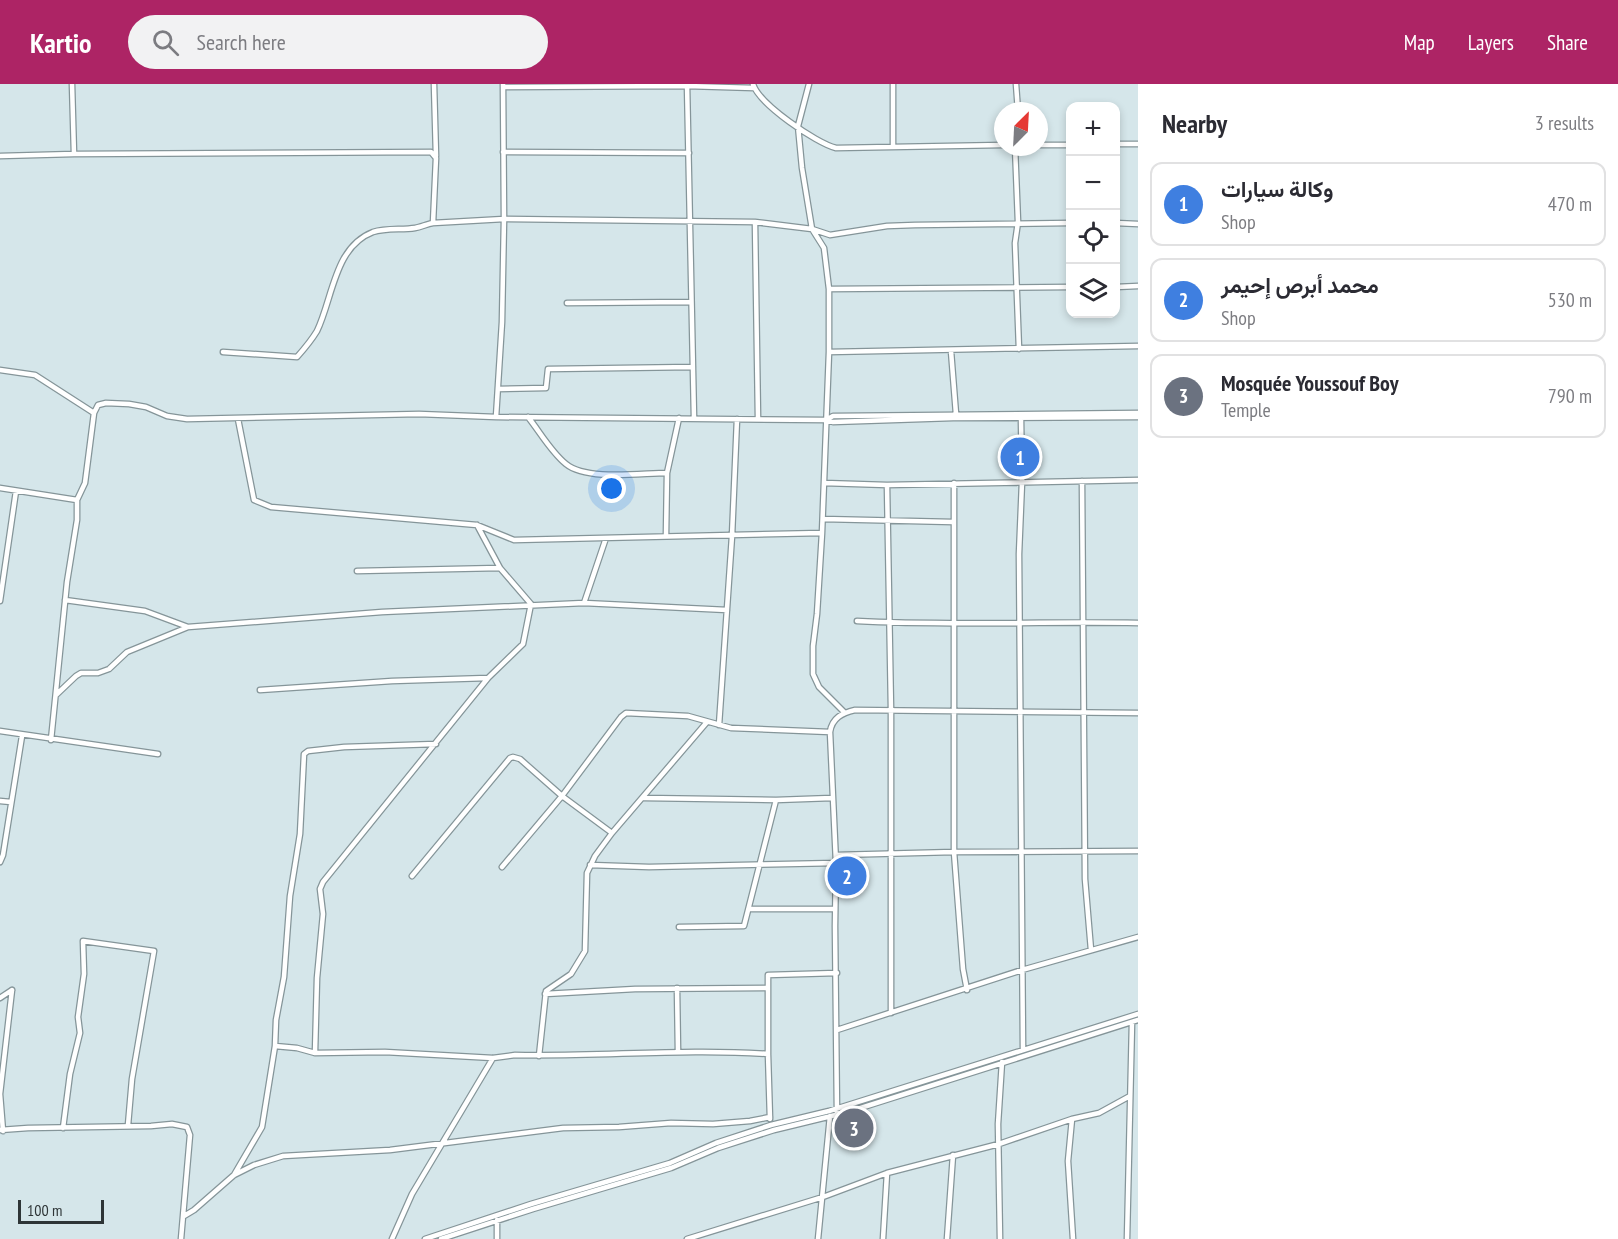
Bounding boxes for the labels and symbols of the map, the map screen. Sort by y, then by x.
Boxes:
north arrow [994,102,1048,156]
pin: 1 [1000,434,1040,479]
your location [597,474,626,503]
pin: 2 [828,854,866,898]
pin: 3 [834,1106,874,1150]
scale bar [18,1197,104,1224]

